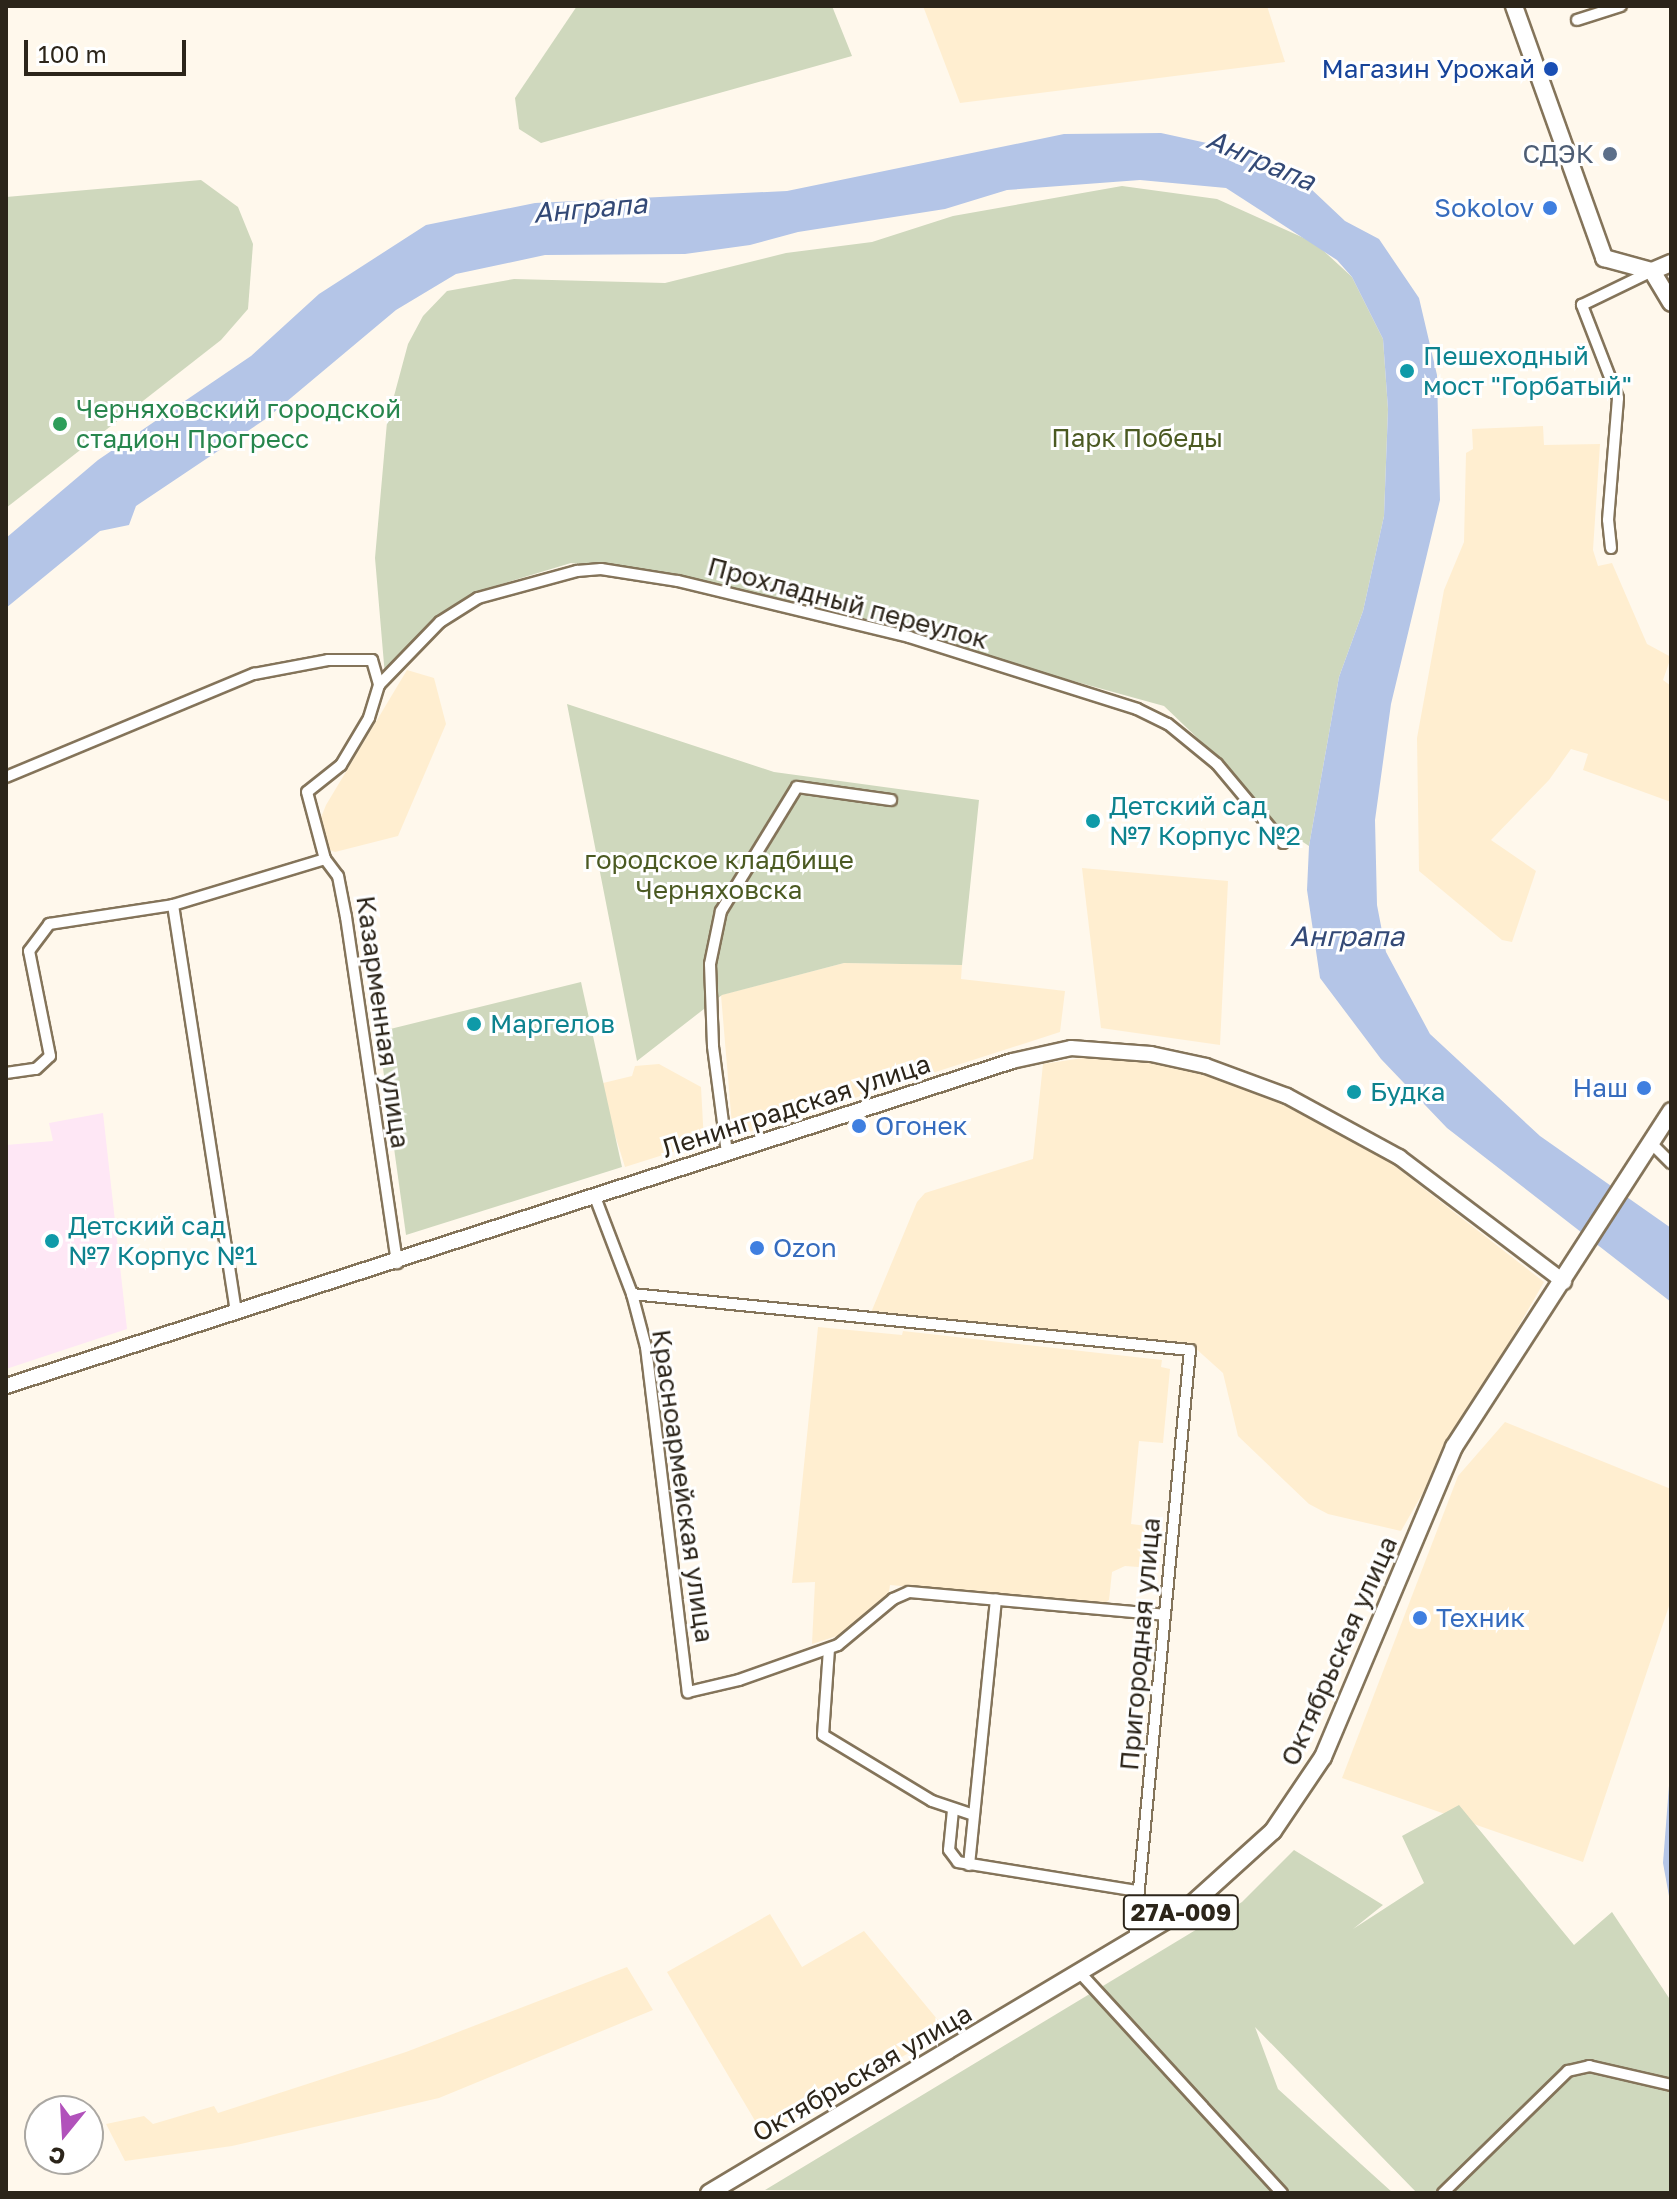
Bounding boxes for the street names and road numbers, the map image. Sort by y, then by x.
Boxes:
street label: Прохладный переулок [704,550,992,656]
street label: Казарменная улица [350,894,416,1150]
street label: Ленинградская улица [658,1048,934,1164]
street label: Красноармейская улица [646,1327,720,1645]
street label: Пригородная улица [1113,1516,1167,1772]
street label: Октябрьская улица [1274,1531,1404,1771]
road number: 27А-009 [1121,1892,1241,1932]
street label: Октябрьская улица [747,1998,977,2148]

